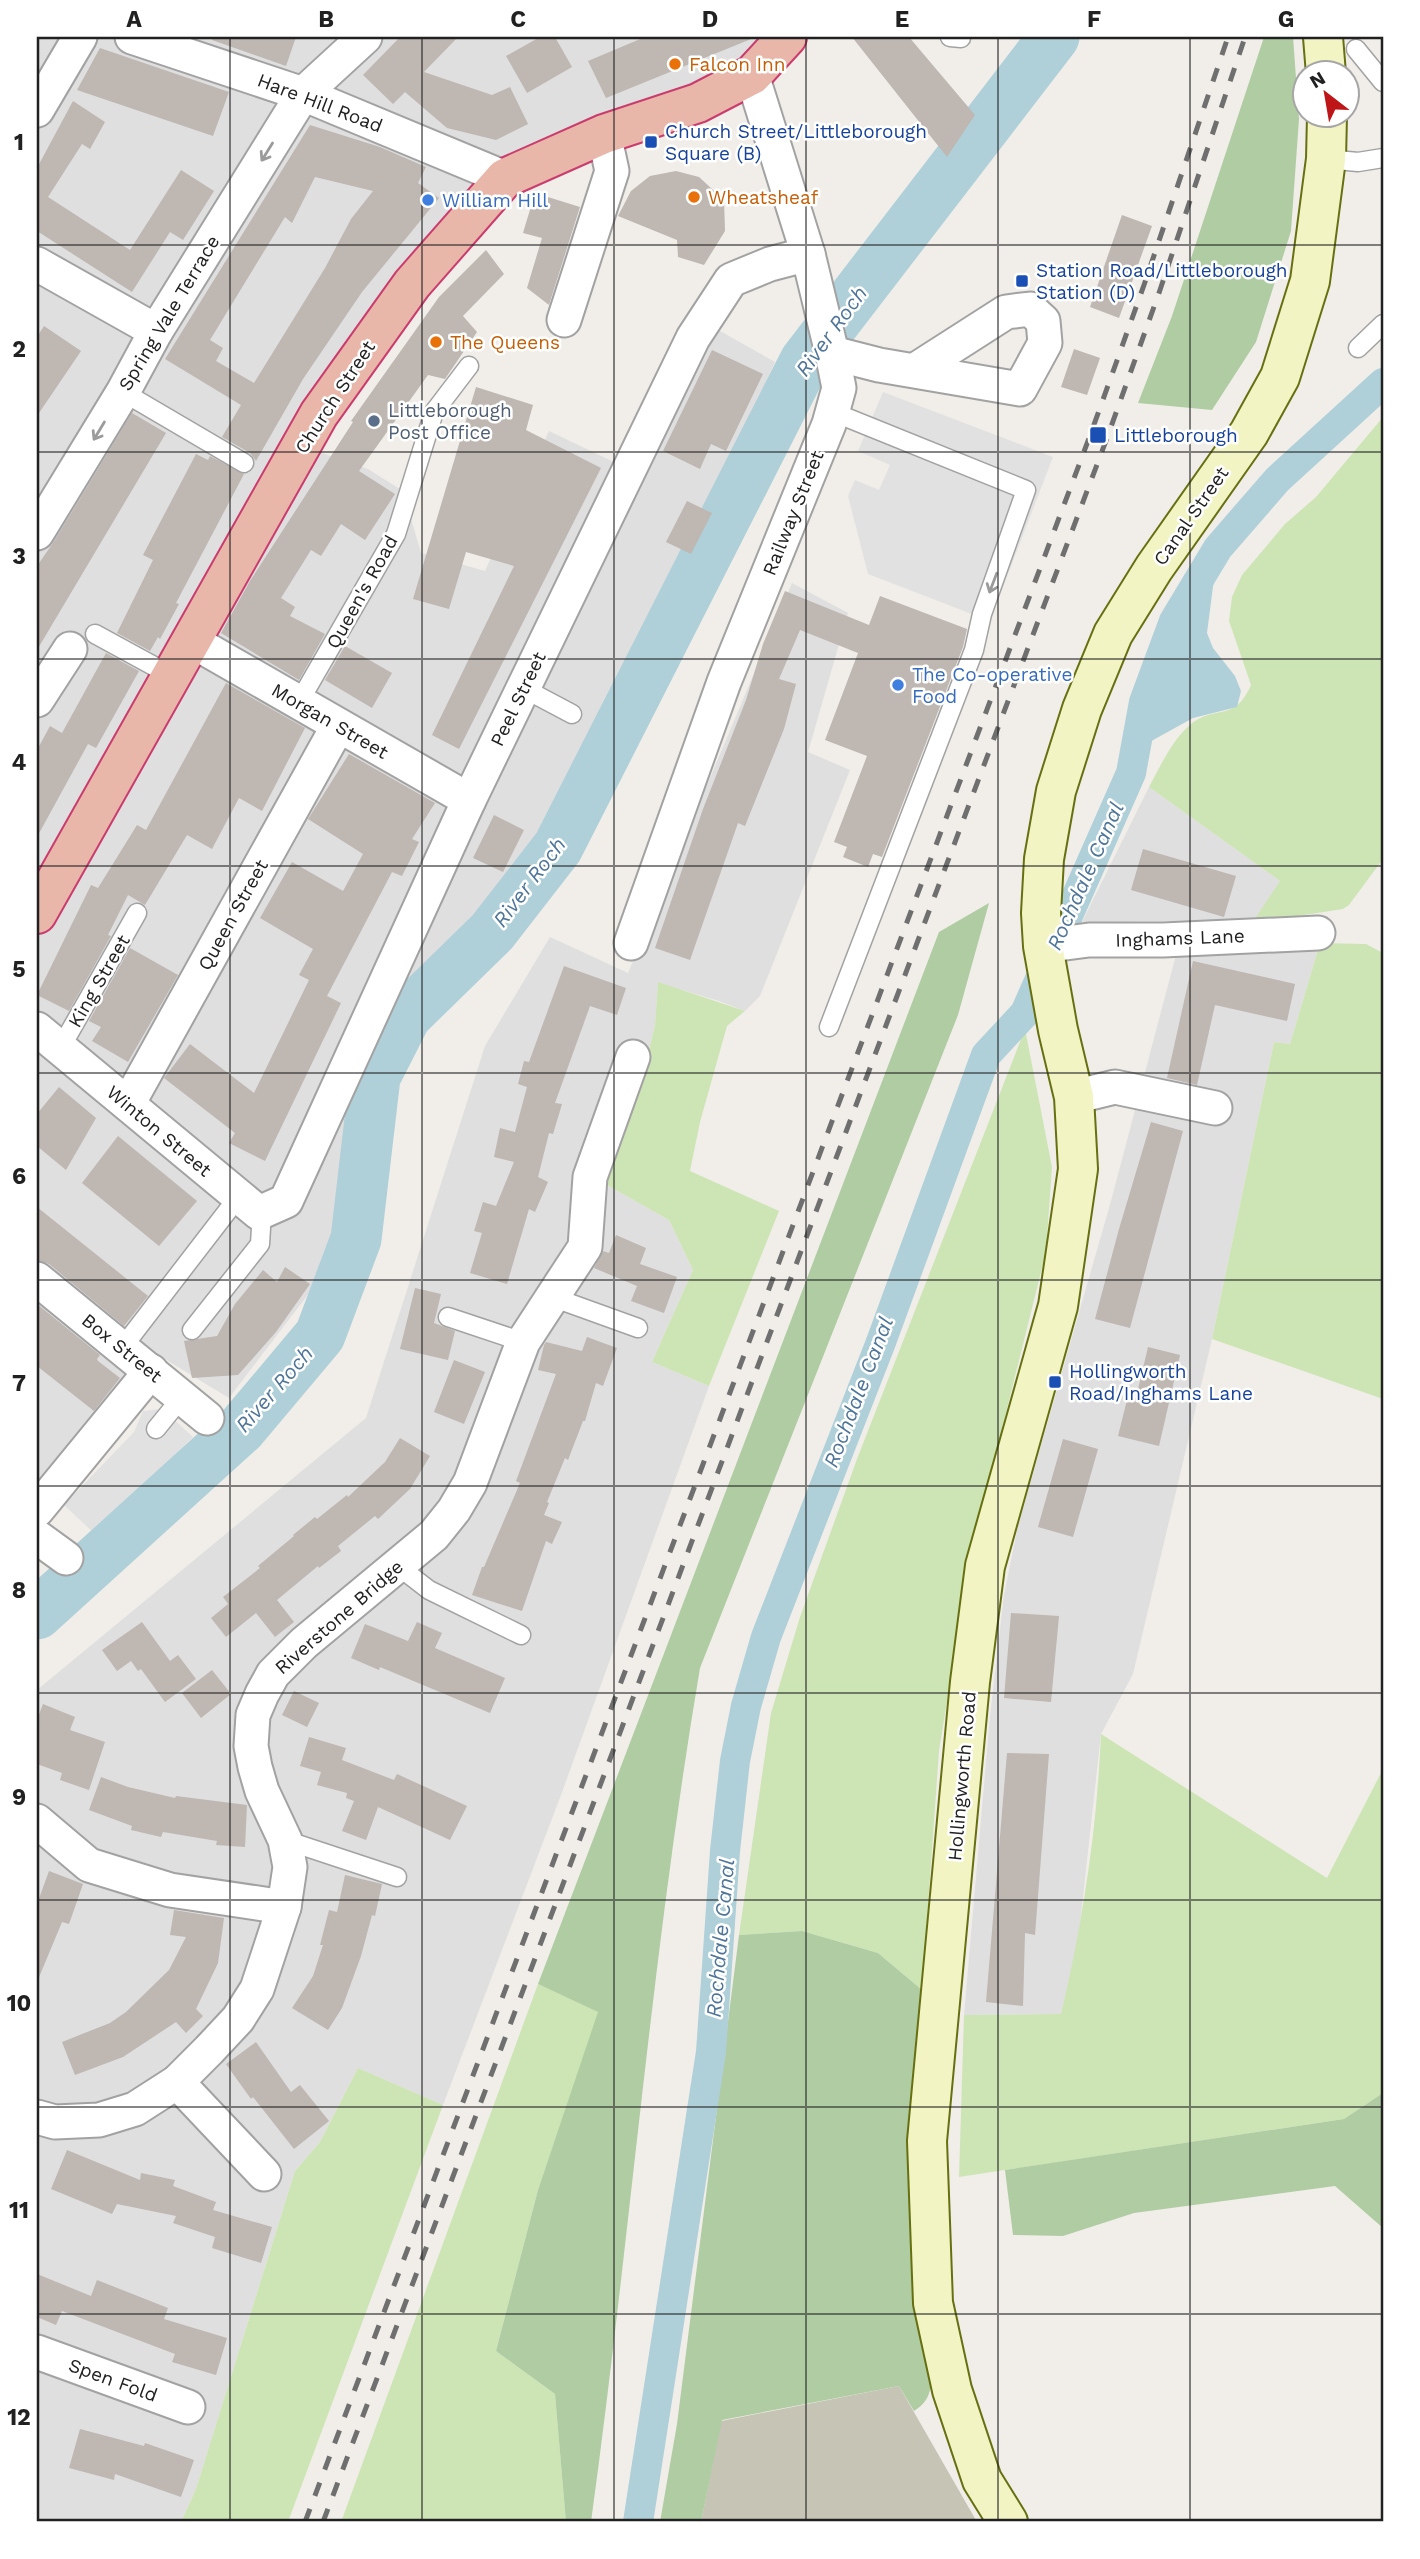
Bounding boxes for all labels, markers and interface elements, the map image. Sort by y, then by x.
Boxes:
text: A [126,6,142,33]
text: B [318,6,334,33]
text: C [510,6,526,33]
text: D [702,6,718,33]
text: E [895,6,909,33]
text: F [1087,6,1101,33]
text: G [1278,6,1294,33]
place label: Falcon Inn [689,53,786,76]
marker: Falcon Inn [667,56,683,72]
north arrow [1290,60,1360,130]
text: N [1306,66,1329,93]
street label: Hare Hill Road [254,69,386,137]
place label: Church Street/Littleborough Square (B) [665,120,927,165]
text: 1 [14,129,24,156]
marker: Church Street/Littleborough Square (B) [643,134,659,150]
one-way arrow [259,141,273,161]
place label: Wheatsheaf [708,186,819,209]
place label: William Hill [442,189,548,212]
marker: Wheatsheaf [686,189,702,205]
marker: William Hill [420,192,436,208]
street label: Spring Vale Terrace [114,231,224,395]
place label: Station Road/Littleborough Station (D) [1036,259,1288,304]
marker: Station Road/Littleborough Station (D) [1014,273,1030,289]
water label: River Roch [790,281,872,381]
place label: The Queens [450,331,560,354]
marker: The Queens [428,334,444,350]
text: 2 [12,336,26,363]
street label: Church Street [290,336,380,458]
place label: Littleborough Post Office [388,399,512,444]
marker: Littleborough Post Office [366,413,382,429]
one-way arrow [92,420,106,440]
place label: Littleborough [1114,424,1238,447]
marker: Littleborough [1088,425,1108,445]
street label: Railway Street [757,447,829,579]
street label: Canal Street [1149,462,1233,570]
street label: Queen's Road [321,531,403,653]
text: 3 [12,543,26,570]
one-way arrow [986,571,999,593]
street label: Peel Street [485,648,551,750]
place label: The Co-operative Food [912,663,1072,708]
marker: The Co-operative Food [890,677,906,693]
street label: Morgan Street [268,678,393,764]
text: 4 [12,749,27,776]
water label: Rochdale Canal [1041,798,1129,954]
water label: River Roch [487,832,571,932]
street label: Queen Street [193,855,273,974]
street label: Inghams Lane [1115,924,1245,952]
street label: King Street [63,931,135,1031]
text: 5 [12,956,26,983]
street label: Winton Street [102,1080,216,1182]
text: 6 [12,1163,26,1190]
street label: Box Street [77,1309,167,1387]
water label: Rochdale Canal [818,1313,898,1471]
water label: River Roch [230,1341,318,1437]
place label: Hollingworth Road/Inghams Lane [1069,1360,1253,1405]
text: 7 [12,1370,26,1397]
marker: Hollingworth Road/Inghams Lane [1047,1374,1063,1390]
street label: Riverstone Bridge [270,1555,408,1679]
text: 8 [12,1577,26,1604]
street label: Hollingworth Road [943,1690,981,1862]
text: 9 [12,1784,26,1811]
water label: Rochdale Canal [701,1858,739,2018]
text: 10 [7,1990,31,2017]
text: 11 [9,2197,29,2224]
street label: Spen Fold [65,2353,161,2407]
text: 12 [7,2404,31,2431]

